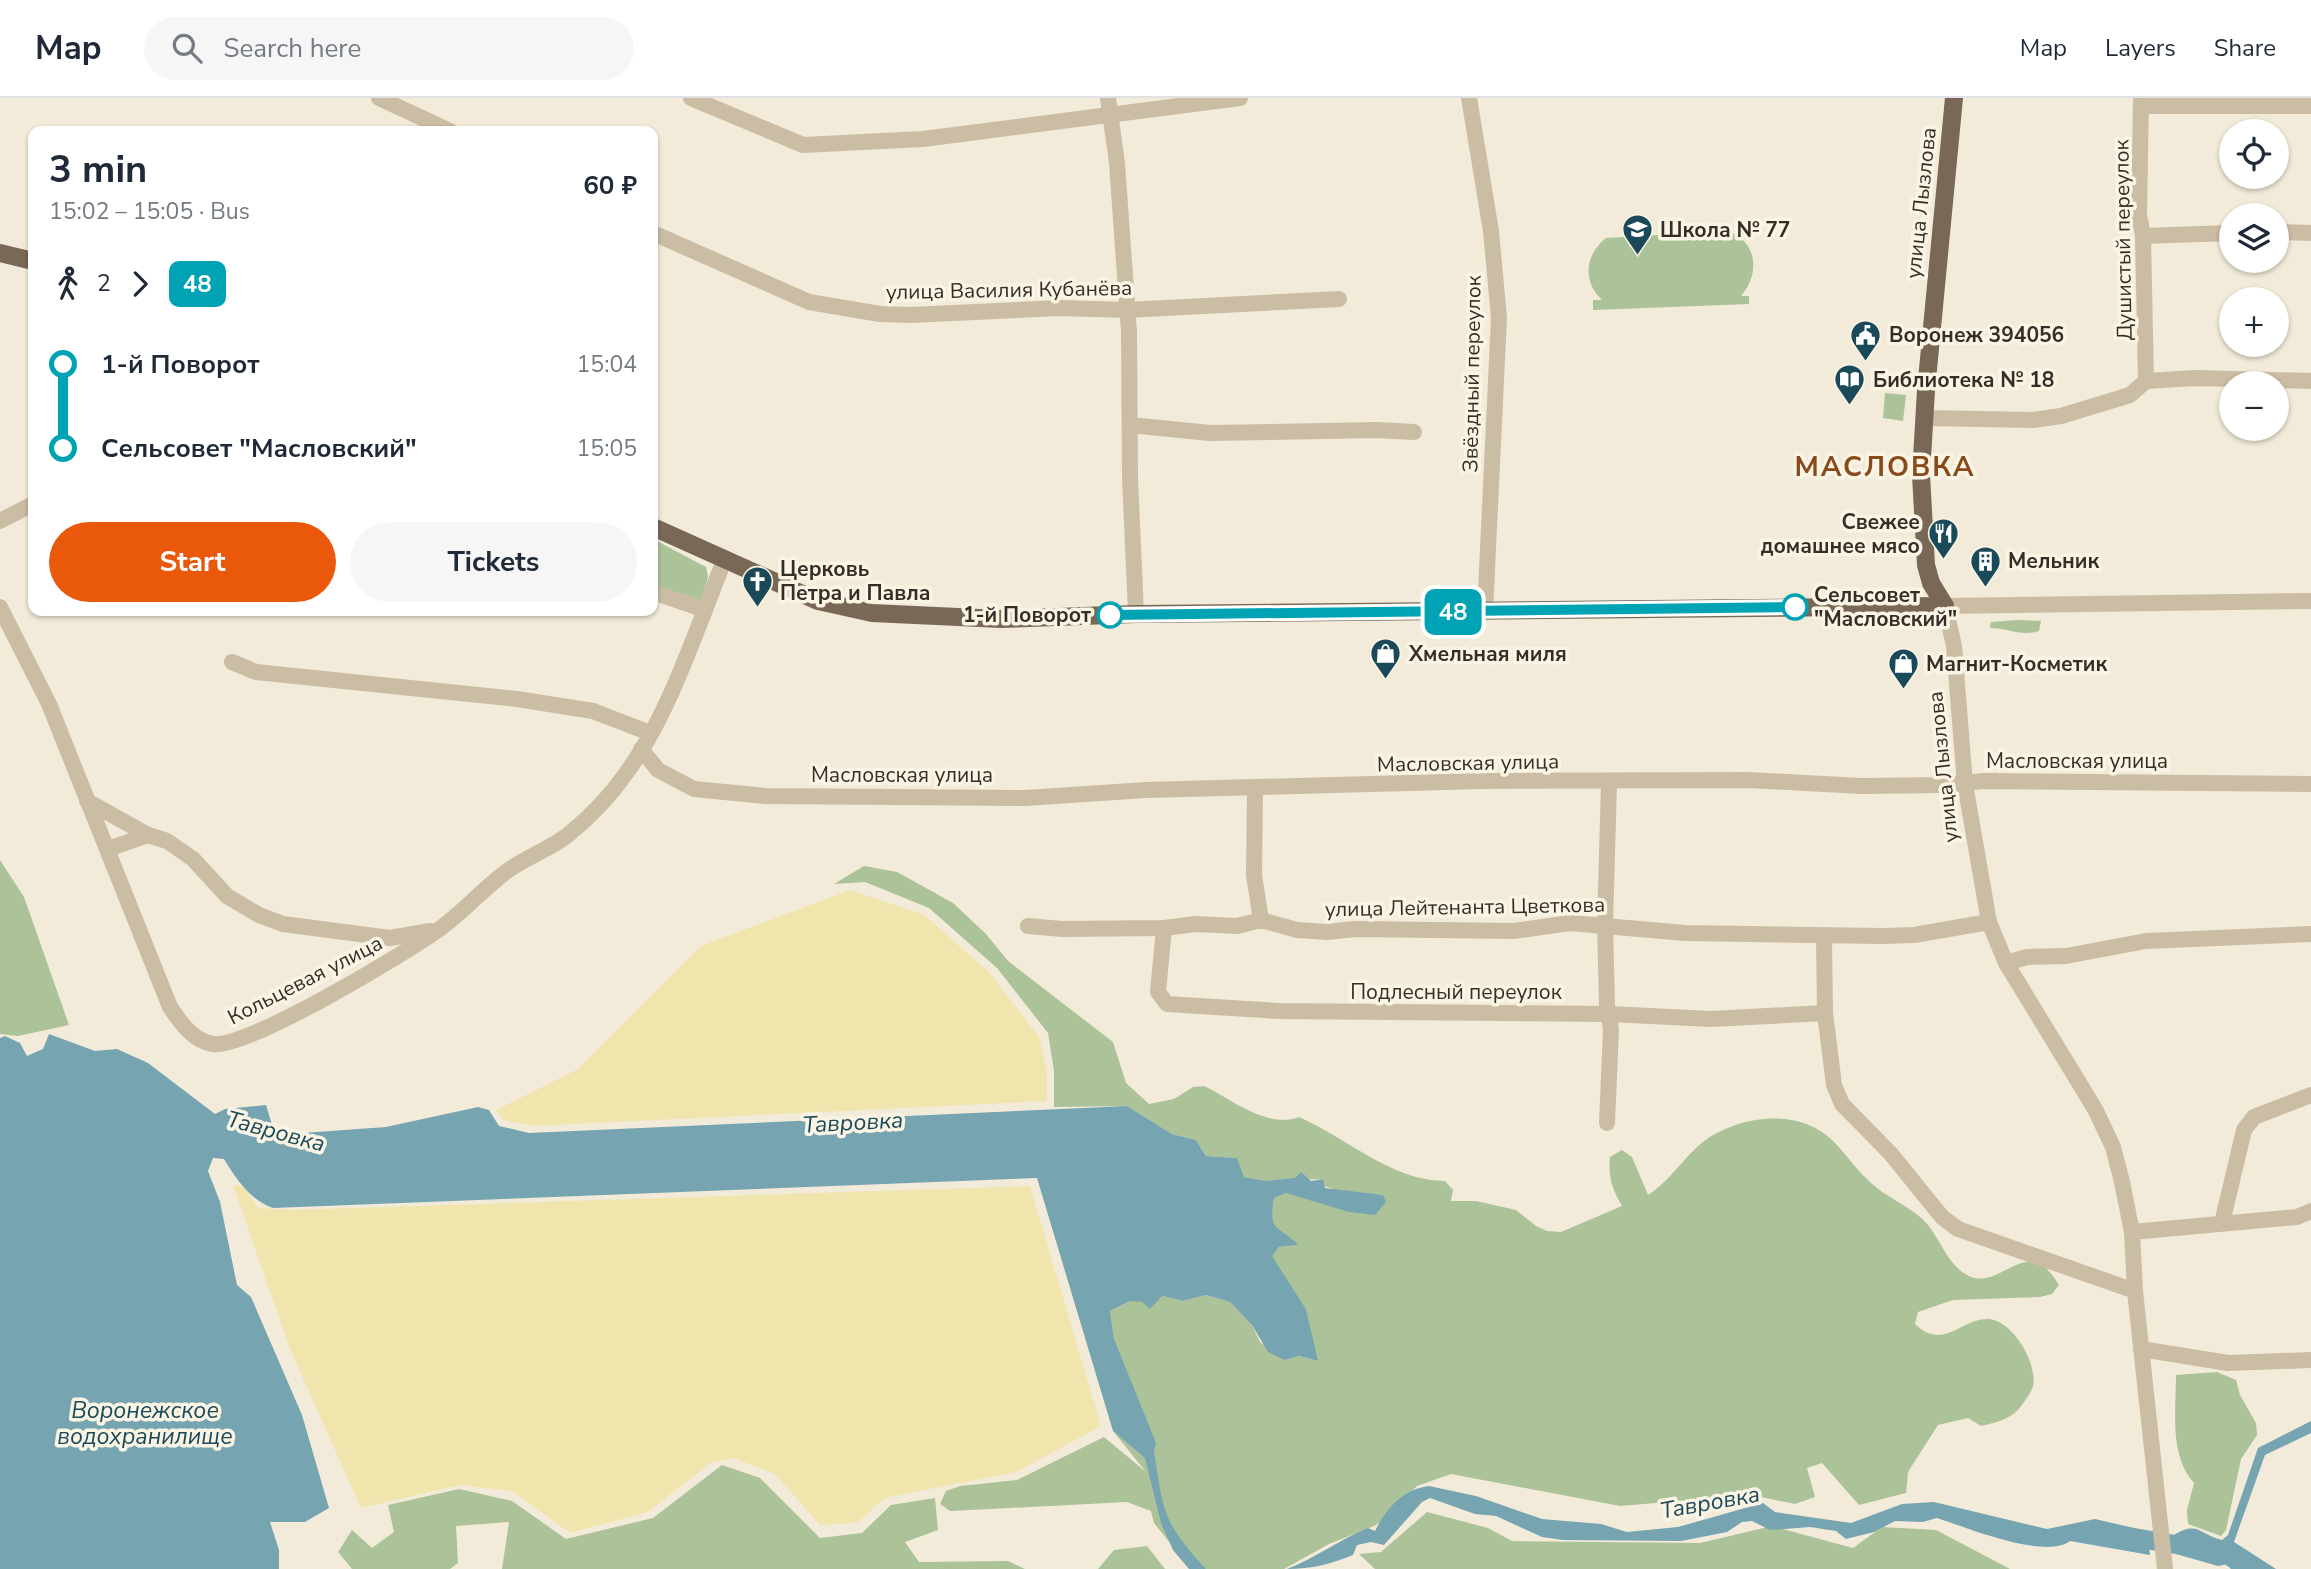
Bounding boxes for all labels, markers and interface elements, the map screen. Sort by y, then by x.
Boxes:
search box [144,17,634,80]
text: Map [35,26,102,71]
icon: search [168,29,206,67]
text: Search here [224,31,361,66]
text: Map [2020,32,2067,64]
text: Layers [2105,32,2176,64]
text: Share [2214,32,2276,64]
map controls [2219,119,2289,441]
button: locate [2219,119,2289,189]
street label: улица Лызлова [1899,126,1943,280]
street label: Душистый переулок [2107,138,2139,341]
text: 3 min [49,144,147,195]
text: 60 ₽ [583,168,637,203]
text: 15:02 – 15:05 · Bus [49,196,250,227]
button: layers [2219,203,2289,273]
school or university icon: Школа № 77 [1620,213,1654,257]
place label: Школа № 77 [1660,216,1790,244]
icon: walk [49,265,87,303]
icon: forward [121,265,159,303]
text: 2 [97,268,111,299]
text: 48 [183,268,212,300]
street label: улица Василия Кубанёва [886,274,1132,306]
street label: Звёздный переулок [1456,274,1488,473]
button: + [2219,287,2289,357]
public building icon: Воронеж 394056 [1849,318,1883,362]
place label: Воронеж 394056 [1889,321,2064,349]
text: 1-й Поворот [101,347,260,382]
text: 15:04 [577,349,637,380]
library icon: Библиотека № 18 [1833,363,1867,407]
place label: Библиотека № 18 [1873,366,2054,394]
button: − [2219,371,2289,441]
text: Сельсовет "Масловский" [101,431,417,466]
text: 15:05 [577,433,637,464]
district label: МАСЛОВКА [1794,448,1976,486]
place label: Свежее домашнее мясо [1760,508,1920,560]
restaurant icon: Свежее домашнее мясо [1926,517,1960,561]
button: Start [49,522,336,602]
button: Tickets [350,522,637,602]
building icon: Мельник [1968,544,2002,588]
place label: Мельник [2008,547,2100,575]
place label: Церковь Петра и Павла [780,555,931,607]
church icon: Церковь Петра и Павла [740,564,774,608]
place label: Сельсовет "Масловский" [1814,581,1957,633]
line badge: 48 [1422,589,1484,635]
marker: Сельсовет "Масловский" [1782,594,1808,620]
text: 48 [1439,596,1467,628]
place label: 1-й Поворот [963,601,1091,629]
marker: 1-й Поворот [1097,602,1123,628]
shop icon: Хмельная миля [1369,637,1403,681]
place label: Хмельная миля [1408,640,1567,668]
shop icon: Магнит-Косметик [1886,647,1920,691]
place label: Магнит-Косметик [1926,650,2107,678]
street label: улица Лызлова [1921,690,1965,844]
street label: Масловская улица [1377,747,1559,779]
street label: Масловская улица [1986,747,2168,775]
street label: Масловская улица [811,761,993,789]
street label: улица Лейтенанта Цветкова [1325,891,1605,923]
street label: Кольцевая улица [223,929,387,1031]
street label: Подлесный переулок [1350,978,1563,1006]
water label: Тавровка [223,1103,329,1160]
water label: Тавровка [802,1104,904,1141]
water label: Воронежское водохранилище [57,1395,233,1452]
water label: Тавровка [1658,1478,1762,1527]

